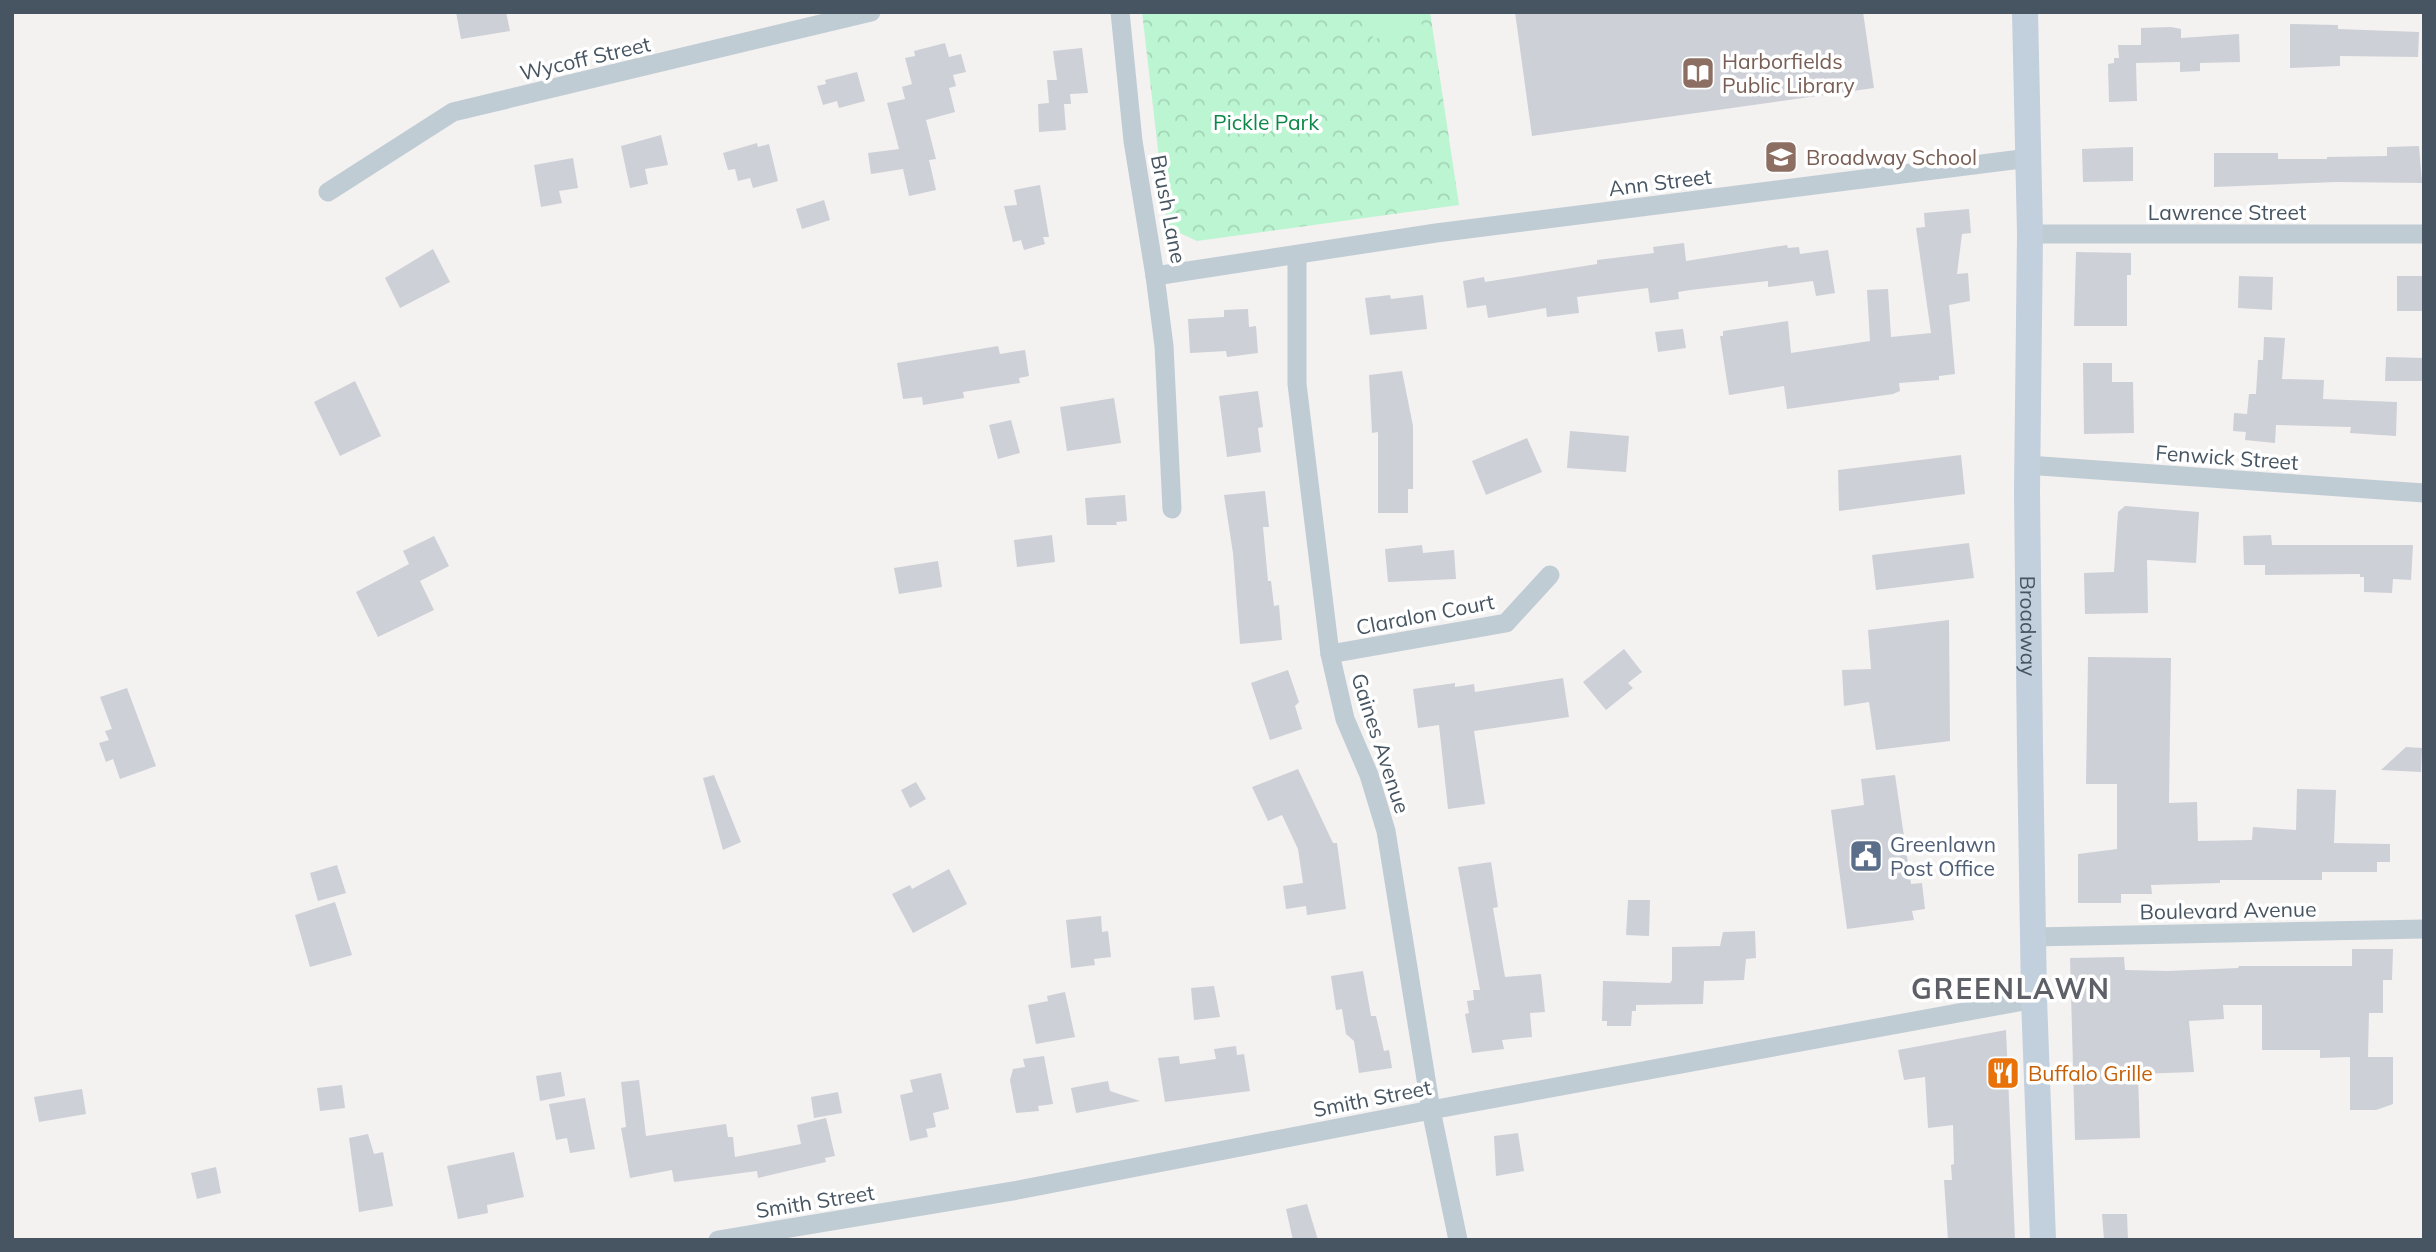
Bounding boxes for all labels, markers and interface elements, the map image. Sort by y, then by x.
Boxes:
street label: Wycoff Street [517,30,653,86]
place label: Harborfields Public Library [1722,48,1855,98]
library icon: Harborfields Public Library [1679,54,1717,92]
park label: Pickle Park [1213,109,1319,135]
school or university icon: Broadway School [1762,138,1800,176]
place label: Broadway School [1806,144,1977,170]
street label: Brush Lane [1146,153,1192,265]
street label: Ann Street [1607,163,1713,201]
street label: Lawrence Street [2148,199,2306,225]
street label: Fenwick Street [2155,439,2299,475]
street label: Broadway [2015,575,2042,676]
street label: Claralon Court [1354,588,1496,640]
street label: Gaines Avenue [1346,670,1416,816]
place label: Greenlawn Post Office [1890,831,1996,881]
public building icon: Greenlawn Post Office [1847,837,1885,875]
street label: Boulevard Avenue [2139,895,2317,925]
district label: GREENLAWN [1911,971,2111,1006]
restaurant icon: Buffalo Grille [1984,1054,2022,1092]
place label: Buffalo Grille [2028,1060,2153,1086]
street label: Smith Street [1311,1074,1433,1122]
street label: Smith Street [754,1179,876,1223]

